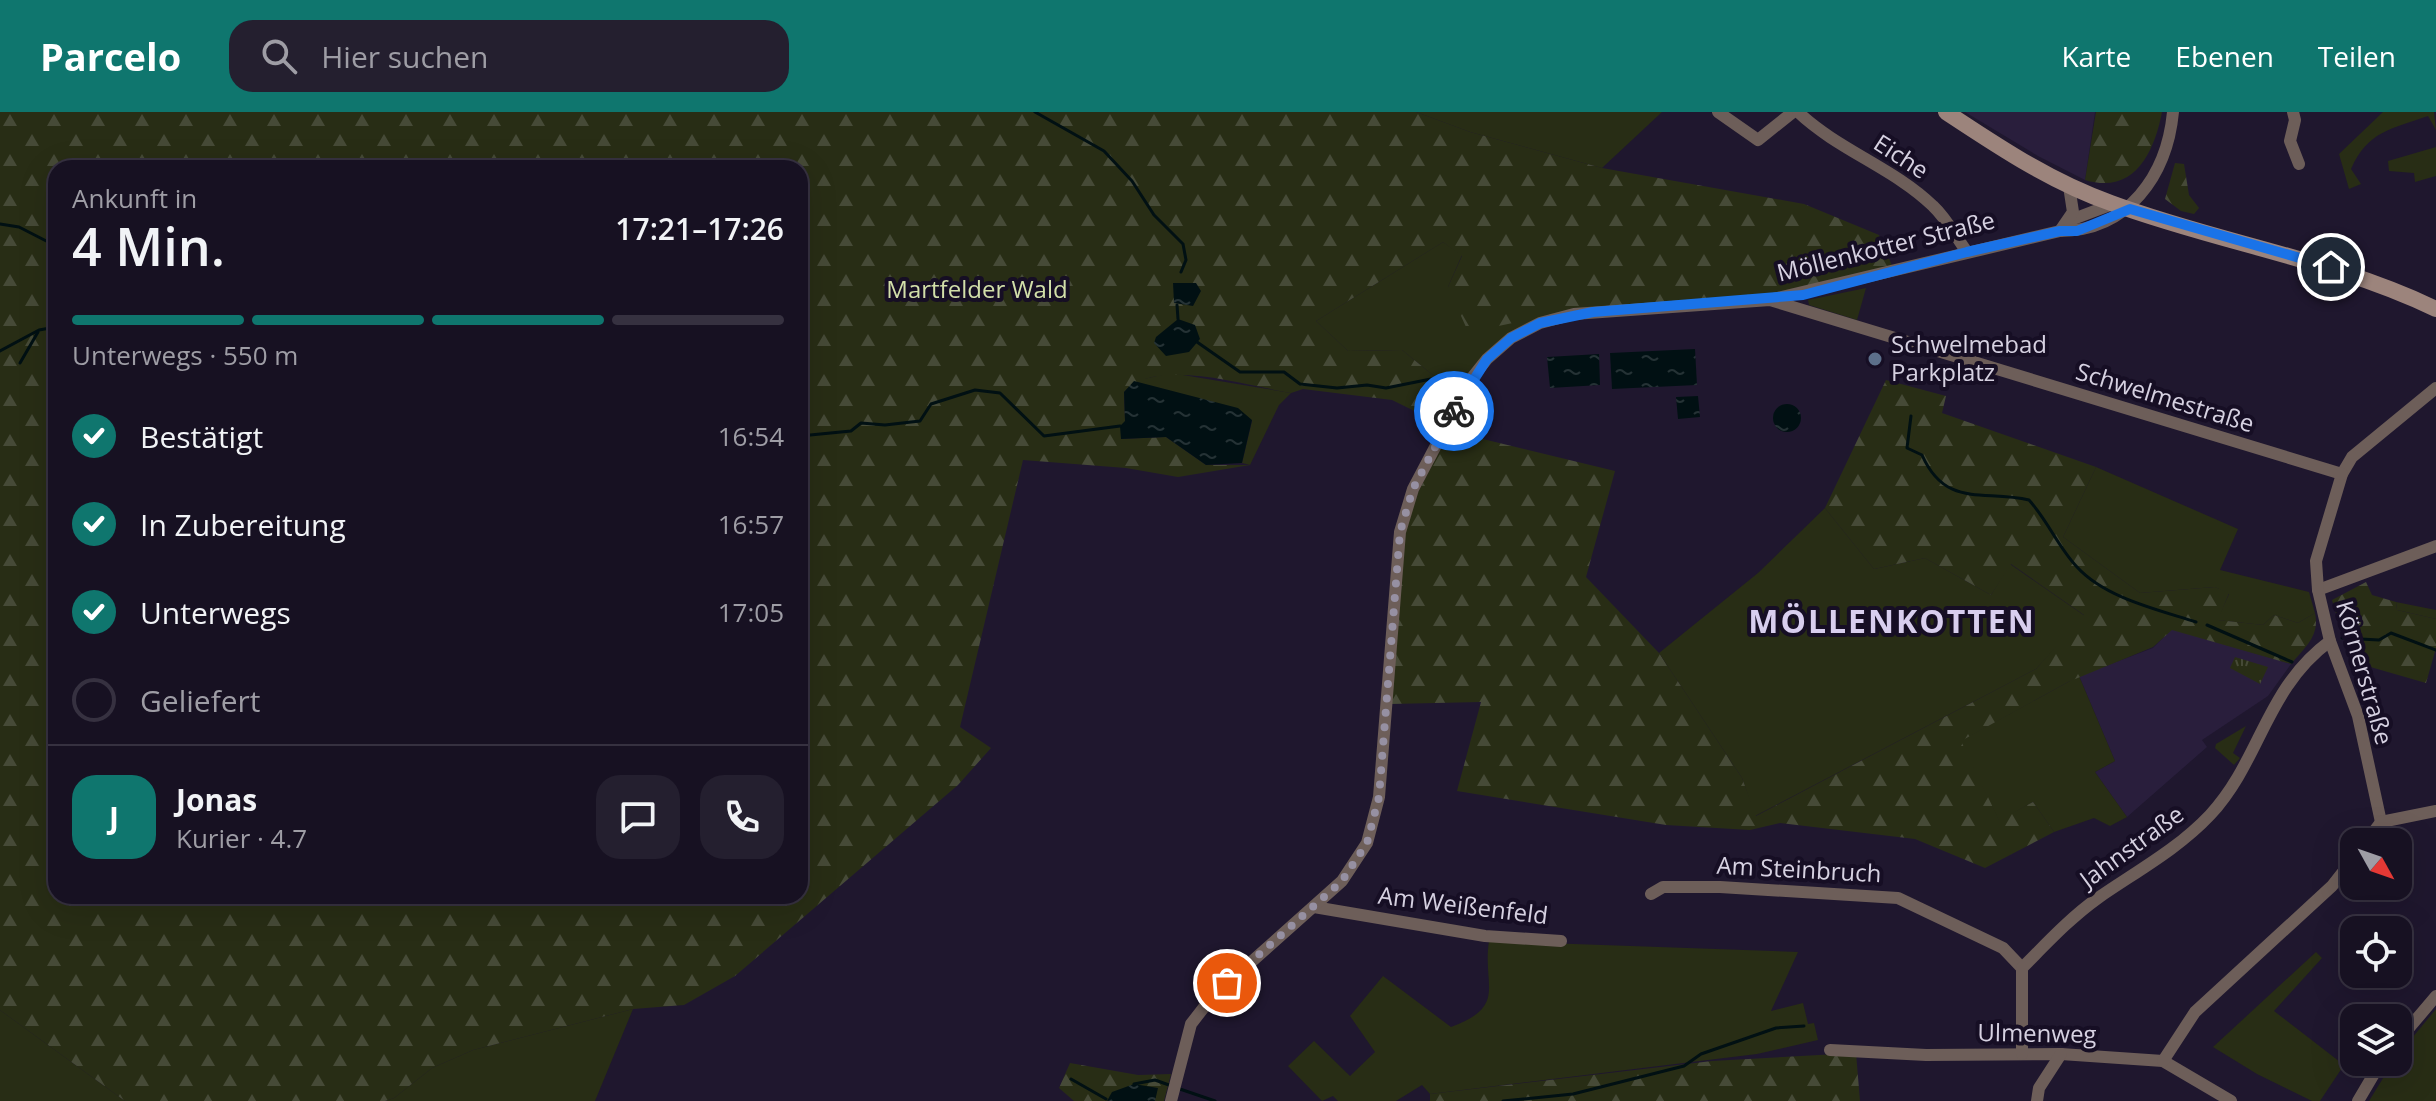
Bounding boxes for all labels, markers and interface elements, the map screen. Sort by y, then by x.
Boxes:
search box [229,20,789,92]
text: Parcelo [40,30,181,82]
icon: search [257,34,301,78]
text: Hier suchen [321,36,489,77]
text: Karte [2061,37,2131,75]
text: Ebenen [2175,37,2274,75]
text: Teilen [2318,37,2396,75]
street label: Eiche [1868,126,1936,186]
text: Ankunft in [72,180,197,216]
street label: Möllenkotter Straße [1773,203,1998,289]
text: 17:21–17:26 [615,208,784,249]
text: 4 Min. [72,210,225,281]
pin [2297,233,2365,301]
icon: home [2309,245,2353,289]
park label: Martfelder Wald [886,272,1068,305]
place label: Schwelmebad Parkplatz [1891,327,2047,388]
text: Unterwegs · 550 m [72,337,298,373]
marker: Schwelmebad Parkplatz [1866,350,1884,368]
street label: Schwelmestraße [2072,354,2259,439]
courier [1414,371,1494,451]
icon: bike [1432,389,1476,433]
icon: check [72,414,116,458]
text: Bestätigt [140,416,263,457]
text: 16:54 [718,418,784,454]
icon: check [72,502,116,546]
text: In Zubereitung [140,504,346,545]
text: 16:57 [718,506,784,542]
icon: check [72,590,116,634]
text: Unterwegs [140,592,291,633]
text: 17:05 [718,594,784,630]
street label: Körnerstraße [2329,597,2402,749]
district label: MÖLLENKOTTEN [1748,599,2036,642]
text: Geliefert [140,680,261,721]
button: chat [596,775,680,859]
button: phone [700,775,784,859]
text: Jonas [176,779,257,820]
text: J [109,797,119,838]
street label: Jahnstraße [2071,797,2190,896]
text: Kurier · 4.7 [176,820,307,856]
north arrow [2340,828,2412,900]
map controls [2340,828,2412,1076]
street label: Am Steinbruch [1716,848,1882,889]
street label: Am Weißenfeld [1376,878,1550,931]
button: locate [2340,916,2412,988]
pin [1193,949,1261,1017]
icon: bag [1205,961,1249,1005]
button: layers [2340,1004,2412,1076]
street label: Ulmenweg [1977,1015,2097,1050]

